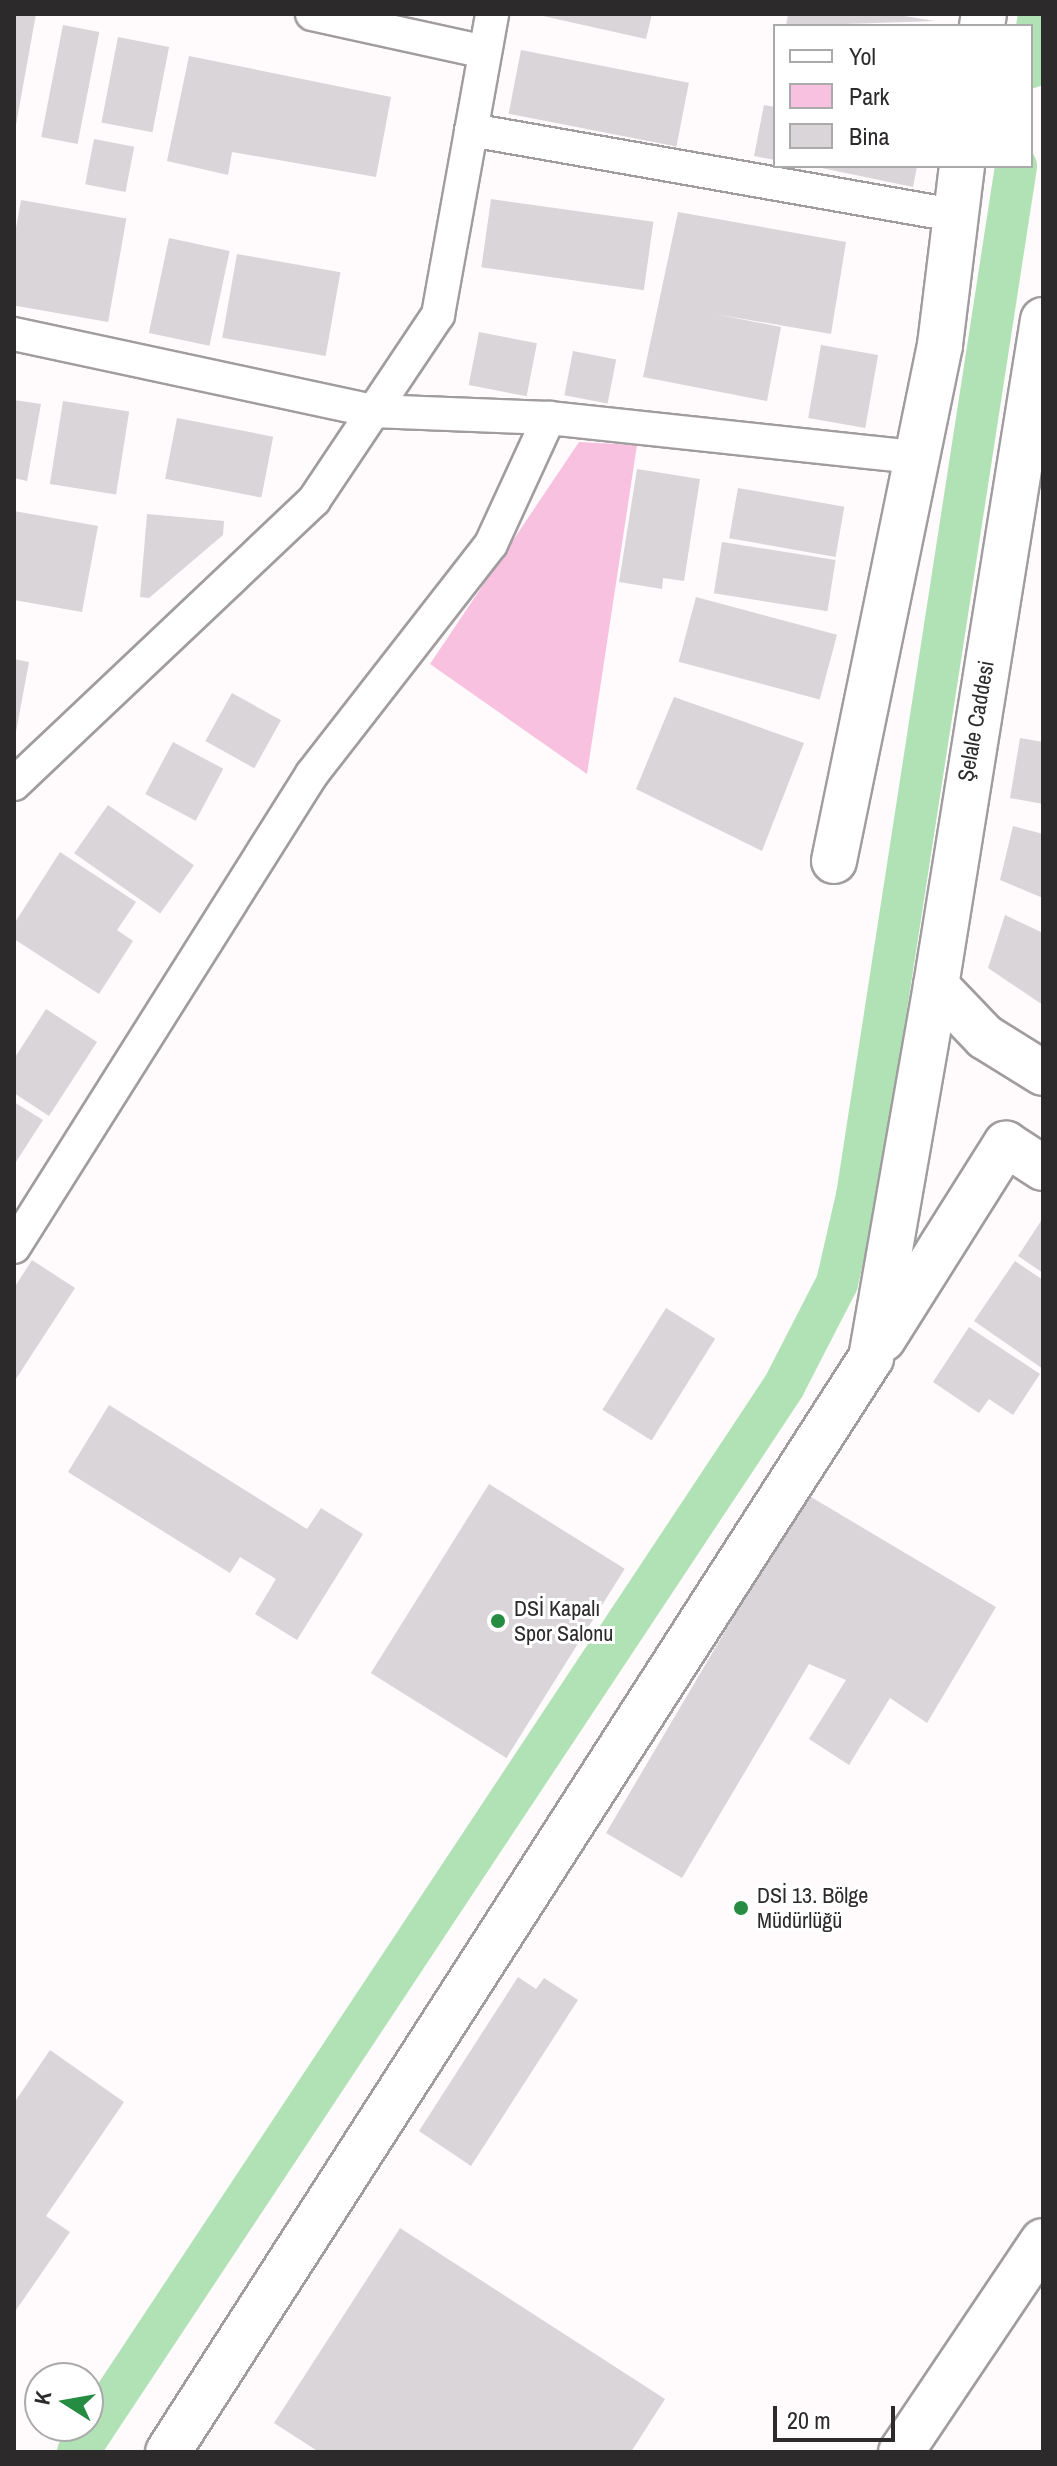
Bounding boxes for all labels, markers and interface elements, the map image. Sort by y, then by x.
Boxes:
legend [773,24,1033,168]
text: Yol [849,40,876,72]
text: Park [849,80,889,112]
text: Bina [849,120,890,152]
street label: Şelale Caddesi [952,658,1000,784]
place label: DSİ Kapalı Spor Salonu [514,1595,613,1646]
marker: DSİ Kapalı Spor Salonu [489,1612,507,1630]
place label: DSİ 13. Bölge Müdürlüğü [757,1882,868,1934]
marker: DSİ 13. Bölge Müdürlüğü [732,1899,750,1917]
north arrow [24,2362,104,2442]
text: K [26,2389,58,2407]
scale bar [777,2390,899,2440]
text: 20 m [787,2404,831,2436]

